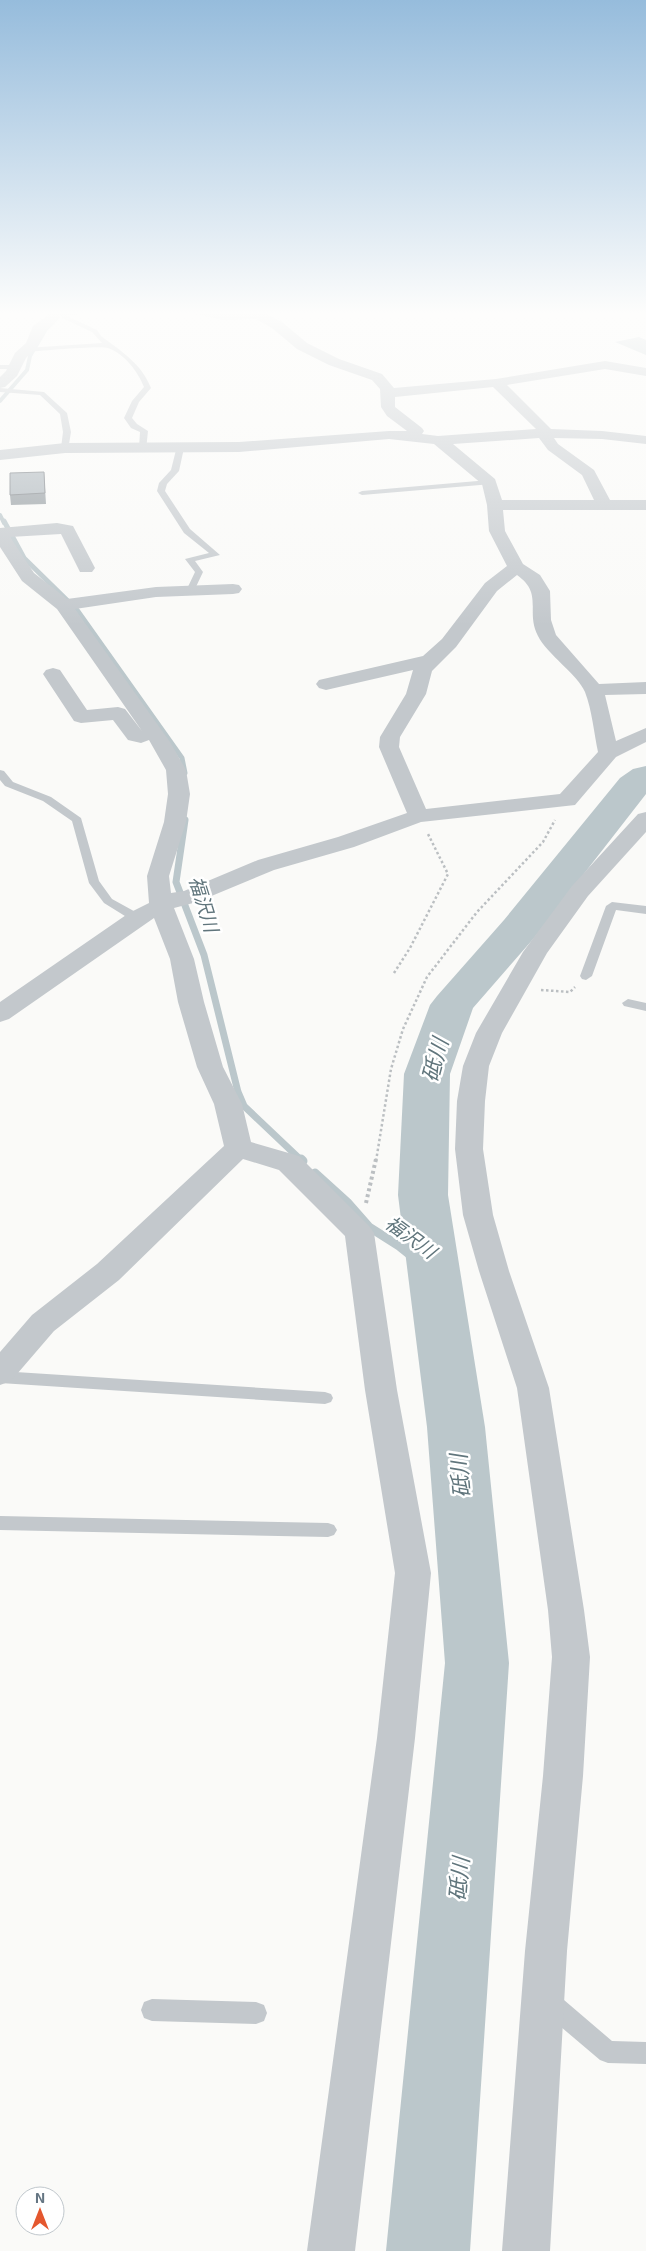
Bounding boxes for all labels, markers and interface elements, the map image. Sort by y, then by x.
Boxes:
water label: 福沢川 [185,873,224,936]
water label: 砥川 [416,1033,453,1084]
water label: 福沢川 [381,1211,443,1264]
water label: 砥川 [444,1451,474,1499]
water label: 砥川 [443,1854,473,1902]
north arrow [15,2186,65,2236]
text: N [35,2189,45,2206]

